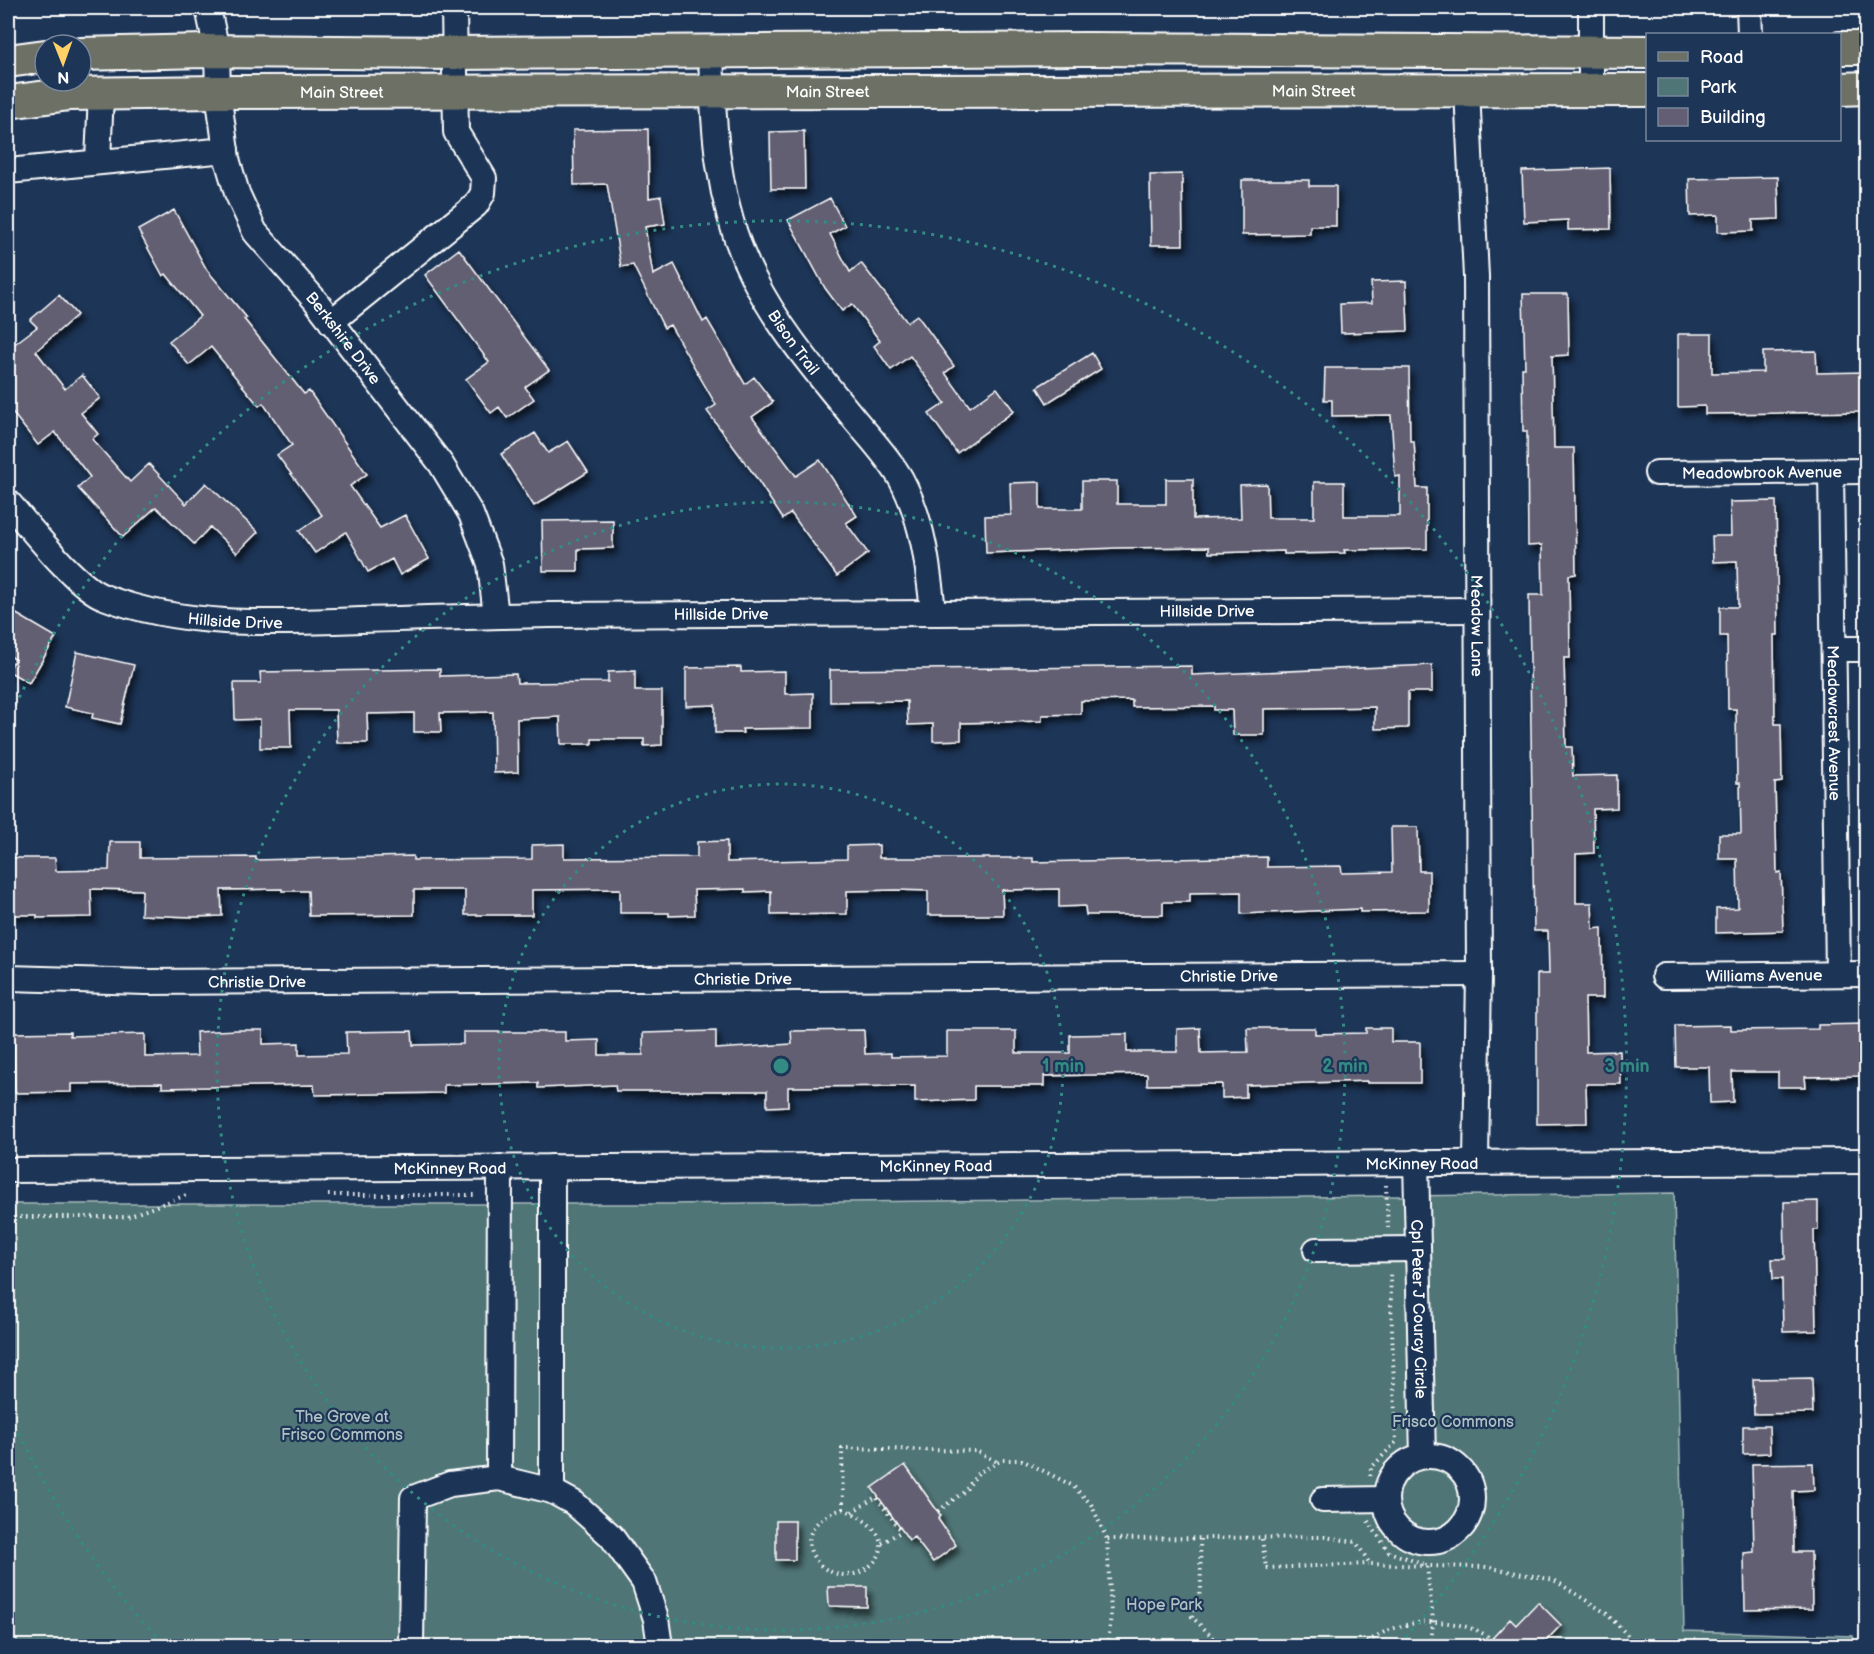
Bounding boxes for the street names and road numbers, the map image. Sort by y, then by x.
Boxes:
street label: Main Street [1272,82,1355,102]
street label: Main Street [786,83,869,102]
street label: Main Street [300,84,383,103]
street label: Berkshire Drive [301,288,385,389]
street label: Bison Trail [763,307,823,379]
street label: Meadowbrook Avenue [1682,463,1843,484]
street label: Meadow Lane [1466,575,1486,677]
street label: Hillside Drive [1160,602,1255,622]
street label: Hillside Drive [674,605,769,625]
street label: Hillside Drive [187,610,283,633]
street label: Meadowcrest Avenue [1822,645,1844,801]
street label: Williams Avenue [1706,966,1823,987]
street label: Christie Drive [1180,967,1278,987]
street label: Christie Drive [694,970,792,990]
street label: Christie Drive [208,973,306,993]
street label: McKinney Road [1365,1155,1479,1174]
street label: McKinney Road [879,1157,993,1177]
street label: McKinney Road [393,1160,507,1179]
street label: Cpl Peter J Courcy Circle [1406,1219,1430,1399]

